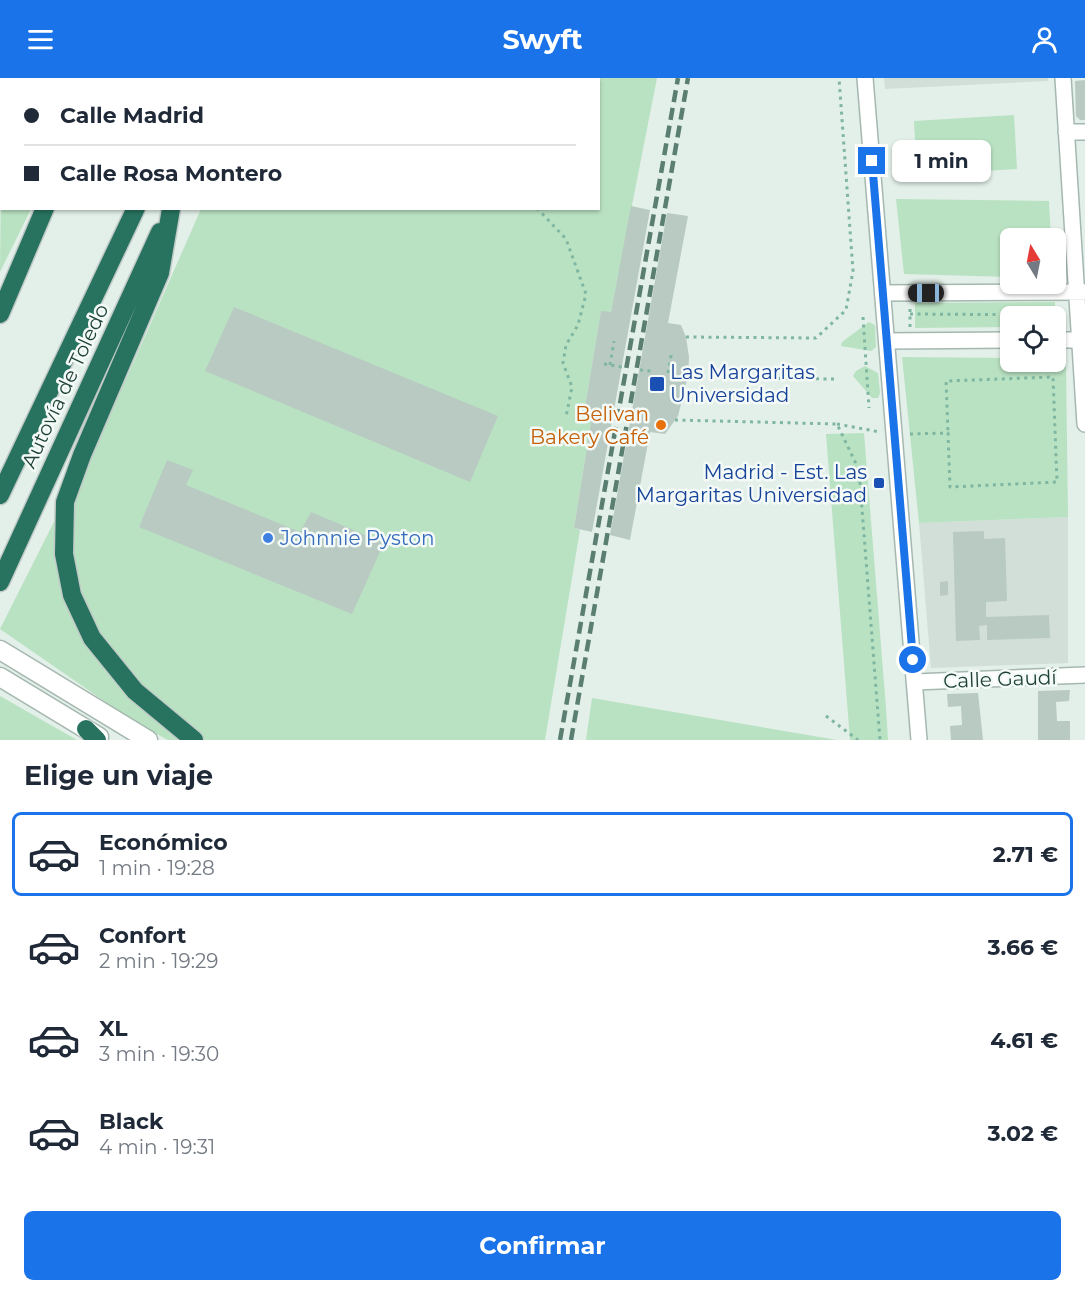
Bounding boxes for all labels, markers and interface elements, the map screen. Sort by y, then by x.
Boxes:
icon: menu [24,23,57,56]
text: Swyft [502,23,583,56]
icon: person [1028,23,1061,56]
text: Calle Madrid [60,102,204,129]
callout: 1 min [893,140,992,182]
route end [858,147,885,174]
text: 1 min [914,149,969,173]
text: Calle Rosa Montero [60,160,282,187]
north arrow [1000,228,1066,294]
map controls [1000,228,1066,372]
car [908,284,944,302]
street label: Autovía de Toledo [16,300,114,472]
button: locate [1000,306,1066,372]
place label: Las Margaritas Universidad [670,360,815,407]
marker: Las Margaritas Universidad [648,375,666,393]
place label: Belivan Bakery Café [530,402,649,449]
marker: Belivan Bakery Café [654,418,668,432]
place label: Madrid - Est. Las Margaritas Universidad [636,460,867,507]
marker: Madrid - Est. Las Margaritas Universidad [872,476,886,490]
place label: Johnnie Pyston [279,526,434,550]
marker: Johnnie Pyston [261,531,275,545]
route start [899,646,926,673]
street label: Calle Gaudí [943,665,1059,693]
text: Elige un viaje [24,759,213,792]
icon: car [27,827,81,881]
text: Económico [99,829,228,856]
text: 2.71 € [993,841,1058,868]
text: 1 min · 19:28 [99,856,215,880]
icon: car [27,920,81,974]
text: Confort [99,922,186,949]
text: 3.66 € [987,934,1058,961]
text: 2 min · 19:29 [99,949,218,973]
icon: car [27,1013,81,1067]
text: XL [99,1015,128,1042]
text: 4.61 € [990,1027,1058,1054]
text: 3 min · 19:30 [99,1042,219,1066]
icon: car [27,1106,81,1160]
text: Black [99,1108,163,1135]
text: 3.02 € [988,1120,1058,1147]
text: 4 min · 19:31 [99,1135,215,1159]
button: Confirmar [24,1211,1061,1280]

